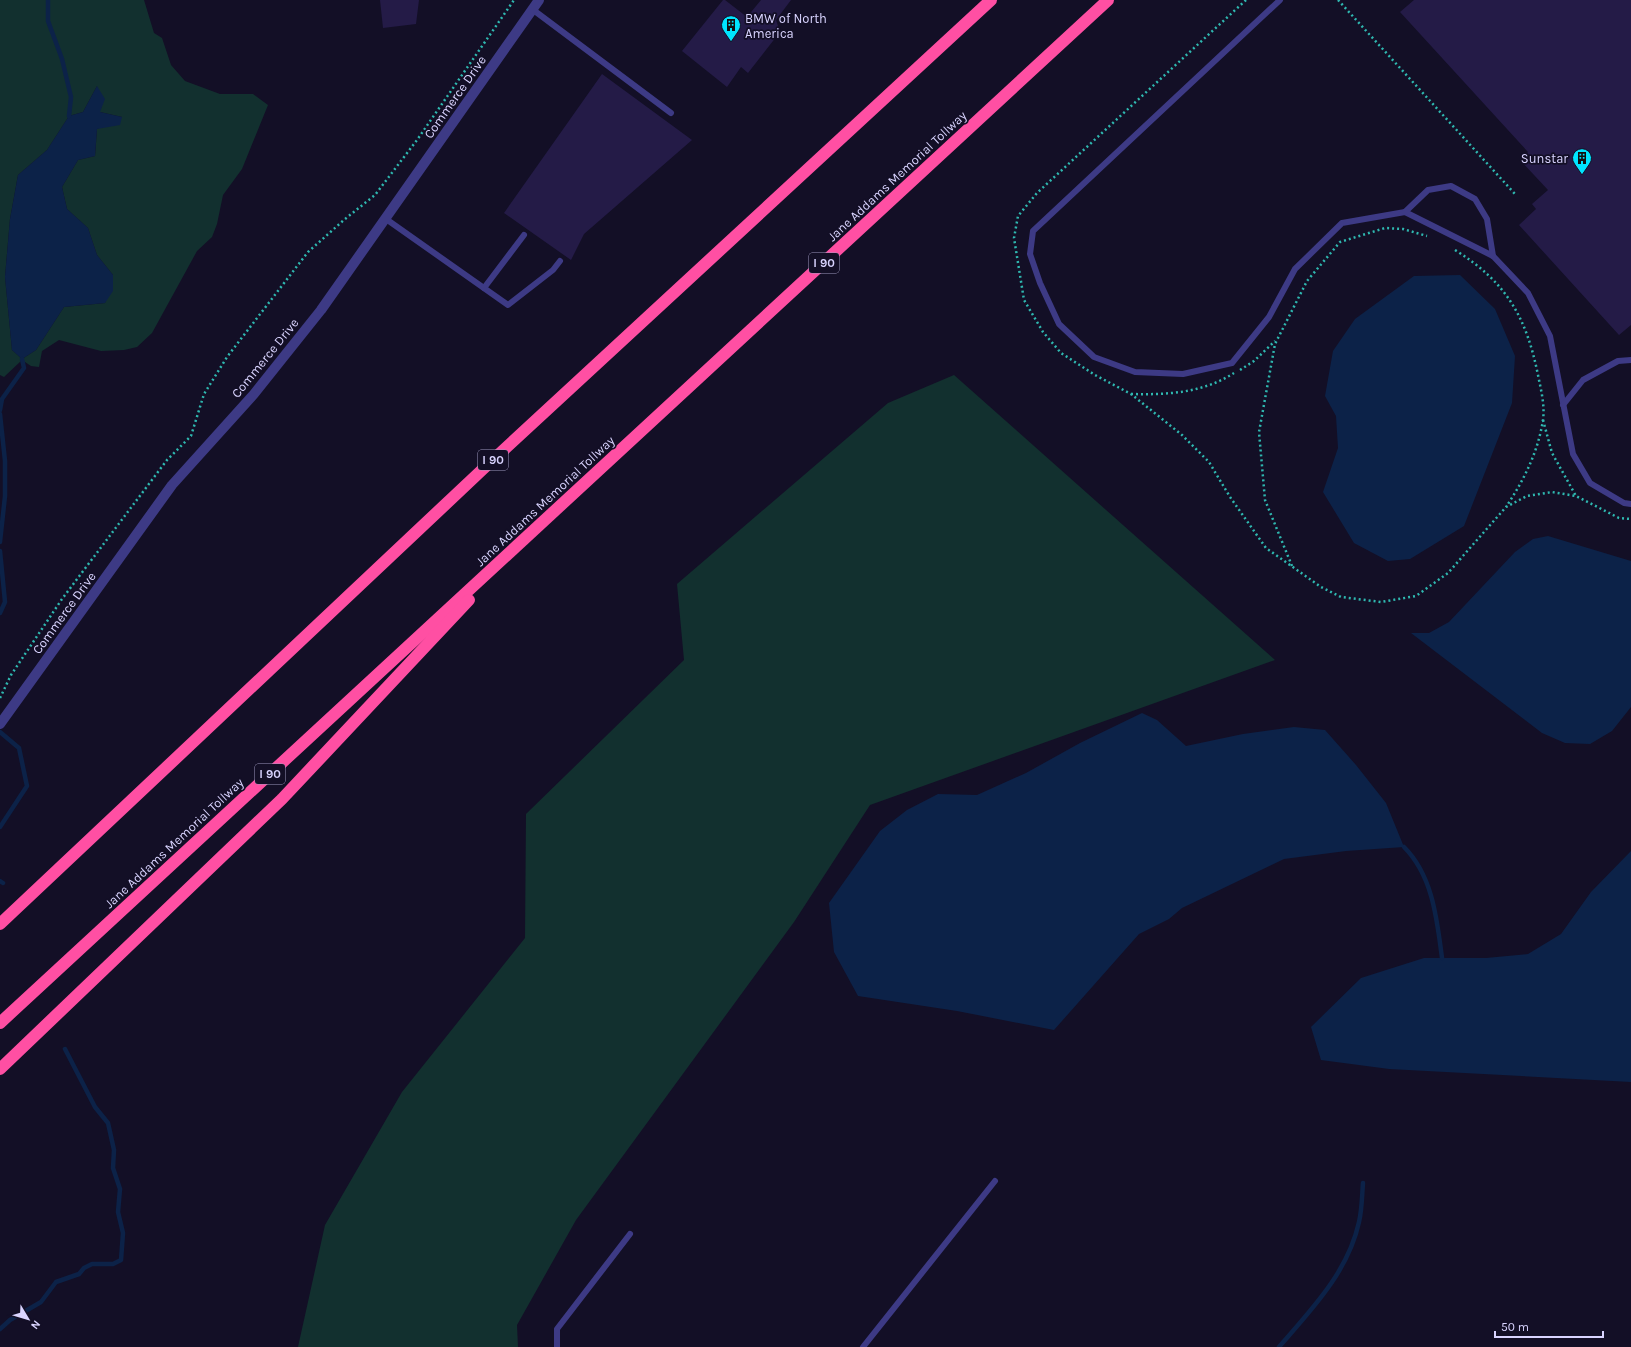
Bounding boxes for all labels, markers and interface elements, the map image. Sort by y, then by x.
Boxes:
place label: BMW of North America [745,11,827,41]
building icon: BMW of North America [720,14,742,42]
street label: Commerce Drive [421,52,489,141]
street label: Jane Addams Memorial Tollway [825,108,969,244]
building icon: Sunstar [1571,147,1593,175]
place label: Sunstar [1521,151,1568,166]
road number: I 90 [809,253,839,273]
street label: Commerce Drive [228,315,302,401]
street label: Jane Addams Memorial Tollway [473,433,617,569]
road number: I 90 [478,450,508,470]
street label: Commerce Drive [29,569,99,657]
road number: I 90 [255,764,285,784]
street label: Jane Addams Memorial Tollway [102,775,246,911]
north arrow [8,1299,48,1339]
scale bar [1495,1313,1603,1339]
text: N [28,1318,43,1332]
text: 50 m [1501,1320,1529,1334]

